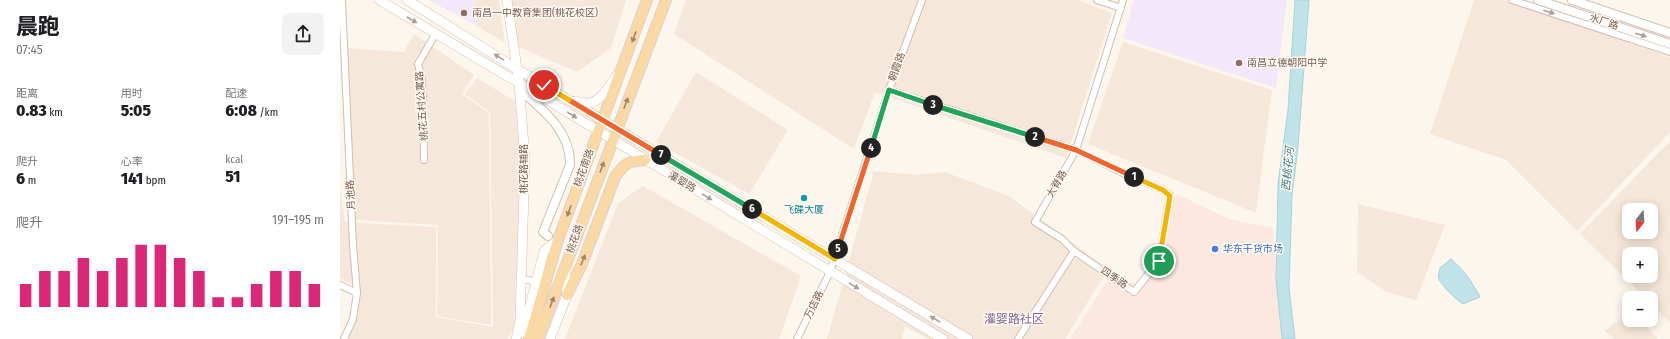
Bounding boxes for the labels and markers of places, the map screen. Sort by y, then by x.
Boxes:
place label: 南昌一中教育集团(桃花校区) [472,6,598,19]
marker: 南昌一中教育集团(桃花校区) [459,8,469,18]
place label: 南昌立德朝阳中学 [1247,57,1327,69]
marker: 南昌立德朝阳中学 [1234,58,1244,68]
pin [527,68,561,102]
pin: 3 [923,95,943,115]
pin: 2 [1025,127,1045,147]
pin: 4 [861,138,881,158]
pin: 7 [651,145,671,165]
pin: 1 [1124,167,1144,187]
marker: 飞碟大厦 [799,193,809,203]
pin: 6 [742,199,762,219]
place label: 飞碟大厦 [784,204,824,216]
pin: 5 [828,239,848,259]
place label: 华东干货市场 [1223,243,1283,255]
pin [1142,244,1176,278]
marker: 华东干货市场 [1210,244,1220,254]

